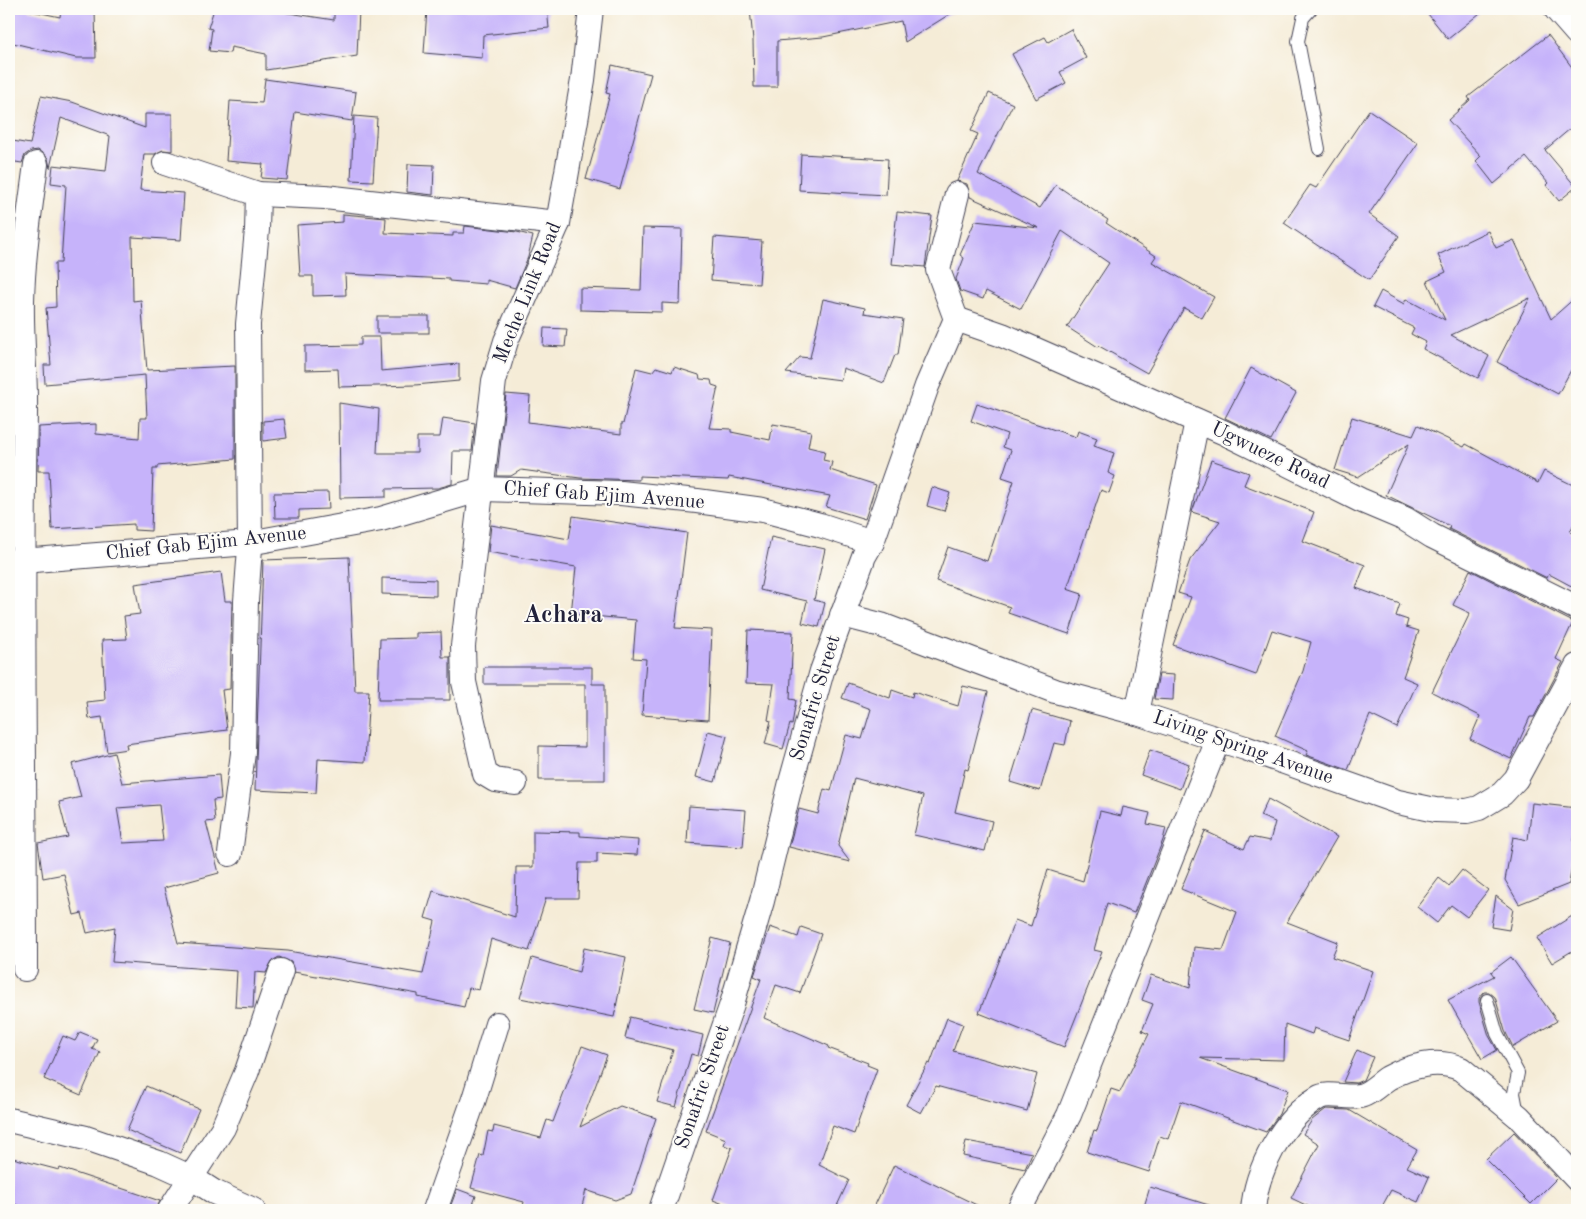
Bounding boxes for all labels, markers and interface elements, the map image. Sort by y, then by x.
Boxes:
street label: Meche Link Road [491,219,565,367]
street label: Ugwueze Road [1208,419,1332,493]
street label: Chief Gab Ejim Avenue [503,479,705,513]
street label: Chief Gab Ejim Avenue [105,524,307,564]
district label: Achara [523,603,603,628]
street label: Sonafric Street [787,633,845,763]
street label: Living Spring Avenue [1150,708,1336,788]
street label: Sonafric Street [672,1022,734,1152]

